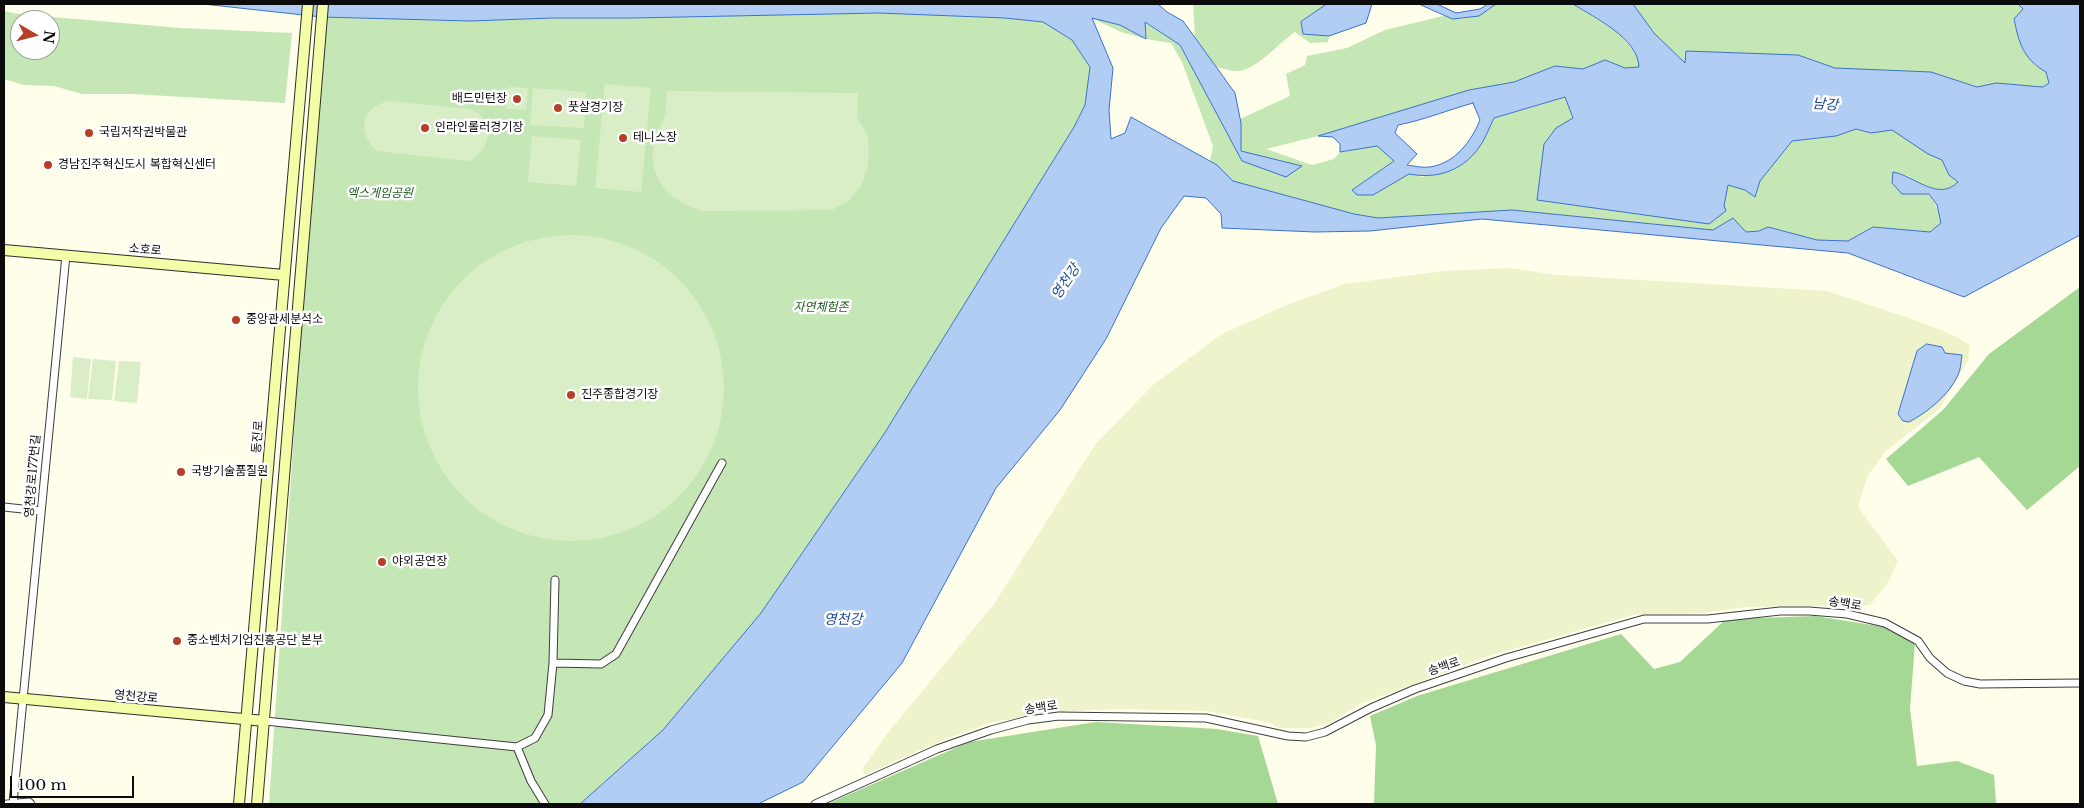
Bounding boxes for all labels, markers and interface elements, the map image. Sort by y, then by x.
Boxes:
north arrow [10,10,60,60]
text: N [39,29,59,45]
place label: 배드민턴장 [452,92,507,106]
marker: 배드민턴장 [511,93,523,105]
water label: 남강 [1812,96,1838,114]
place label: 풋살경기장 [568,101,623,115]
marker: 풋살경기장 [552,102,564,114]
place label: 인라인롤러경기장 [435,121,523,135]
marker: 인라인롤러경기장 [419,122,431,134]
place label: 국립저작권박물관 [99,126,187,140]
marker: 국립저작권박물관 [83,127,95,139]
place label: 테니스장 [633,131,677,145]
marker: 테니스장 [617,132,629,144]
place label: 경남진주혁신도시 복합혁신센터 [58,158,216,172]
marker: 경남진주혁신도시 복합혁신센터 [42,159,54,171]
park label: 엑스게임공원 [347,187,413,201]
street label: 소호로 [128,241,162,259]
water label: 영천강 [1048,261,1084,303]
park label: 자연체험존 [793,301,849,315]
place label: 중앙관세분석소 [246,313,323,327]
marker: 중앙관세분석소 [230,314,242,326]
place label: 진주종합경기장 [581,388,658,402]
marker: 진주종합경기장 [565,389,577,401]
street label: 동진로 [249,420,267,454]
street label: 영천강로177번길 [22,434,44,518]
place label: 국방기술품질원 [191,465,268,479]
marker: 국방기술품질원 [175,466,187,478]
place label: 야외공연장 [392,555,447,569]
marker: 야외공연장 [376,556,388,568]
street label: 송백로 [1828,594,1862,614]
water label: 영천강 [824,612,862,628]
place label: 중소벤처기업진흥공단 본부 [187,634,323,648]
marker: 중소벤처기업진흥공단 본부 [171,635,183,647]
street label: 송백로 [1426,655,1462,679]
street label: 영천강로 [113,688,159,706]
street label: 송백로 [1024,699,1058,717]
scale bar [12,766,136,798]
text: 100 m [18,775,67,794]

